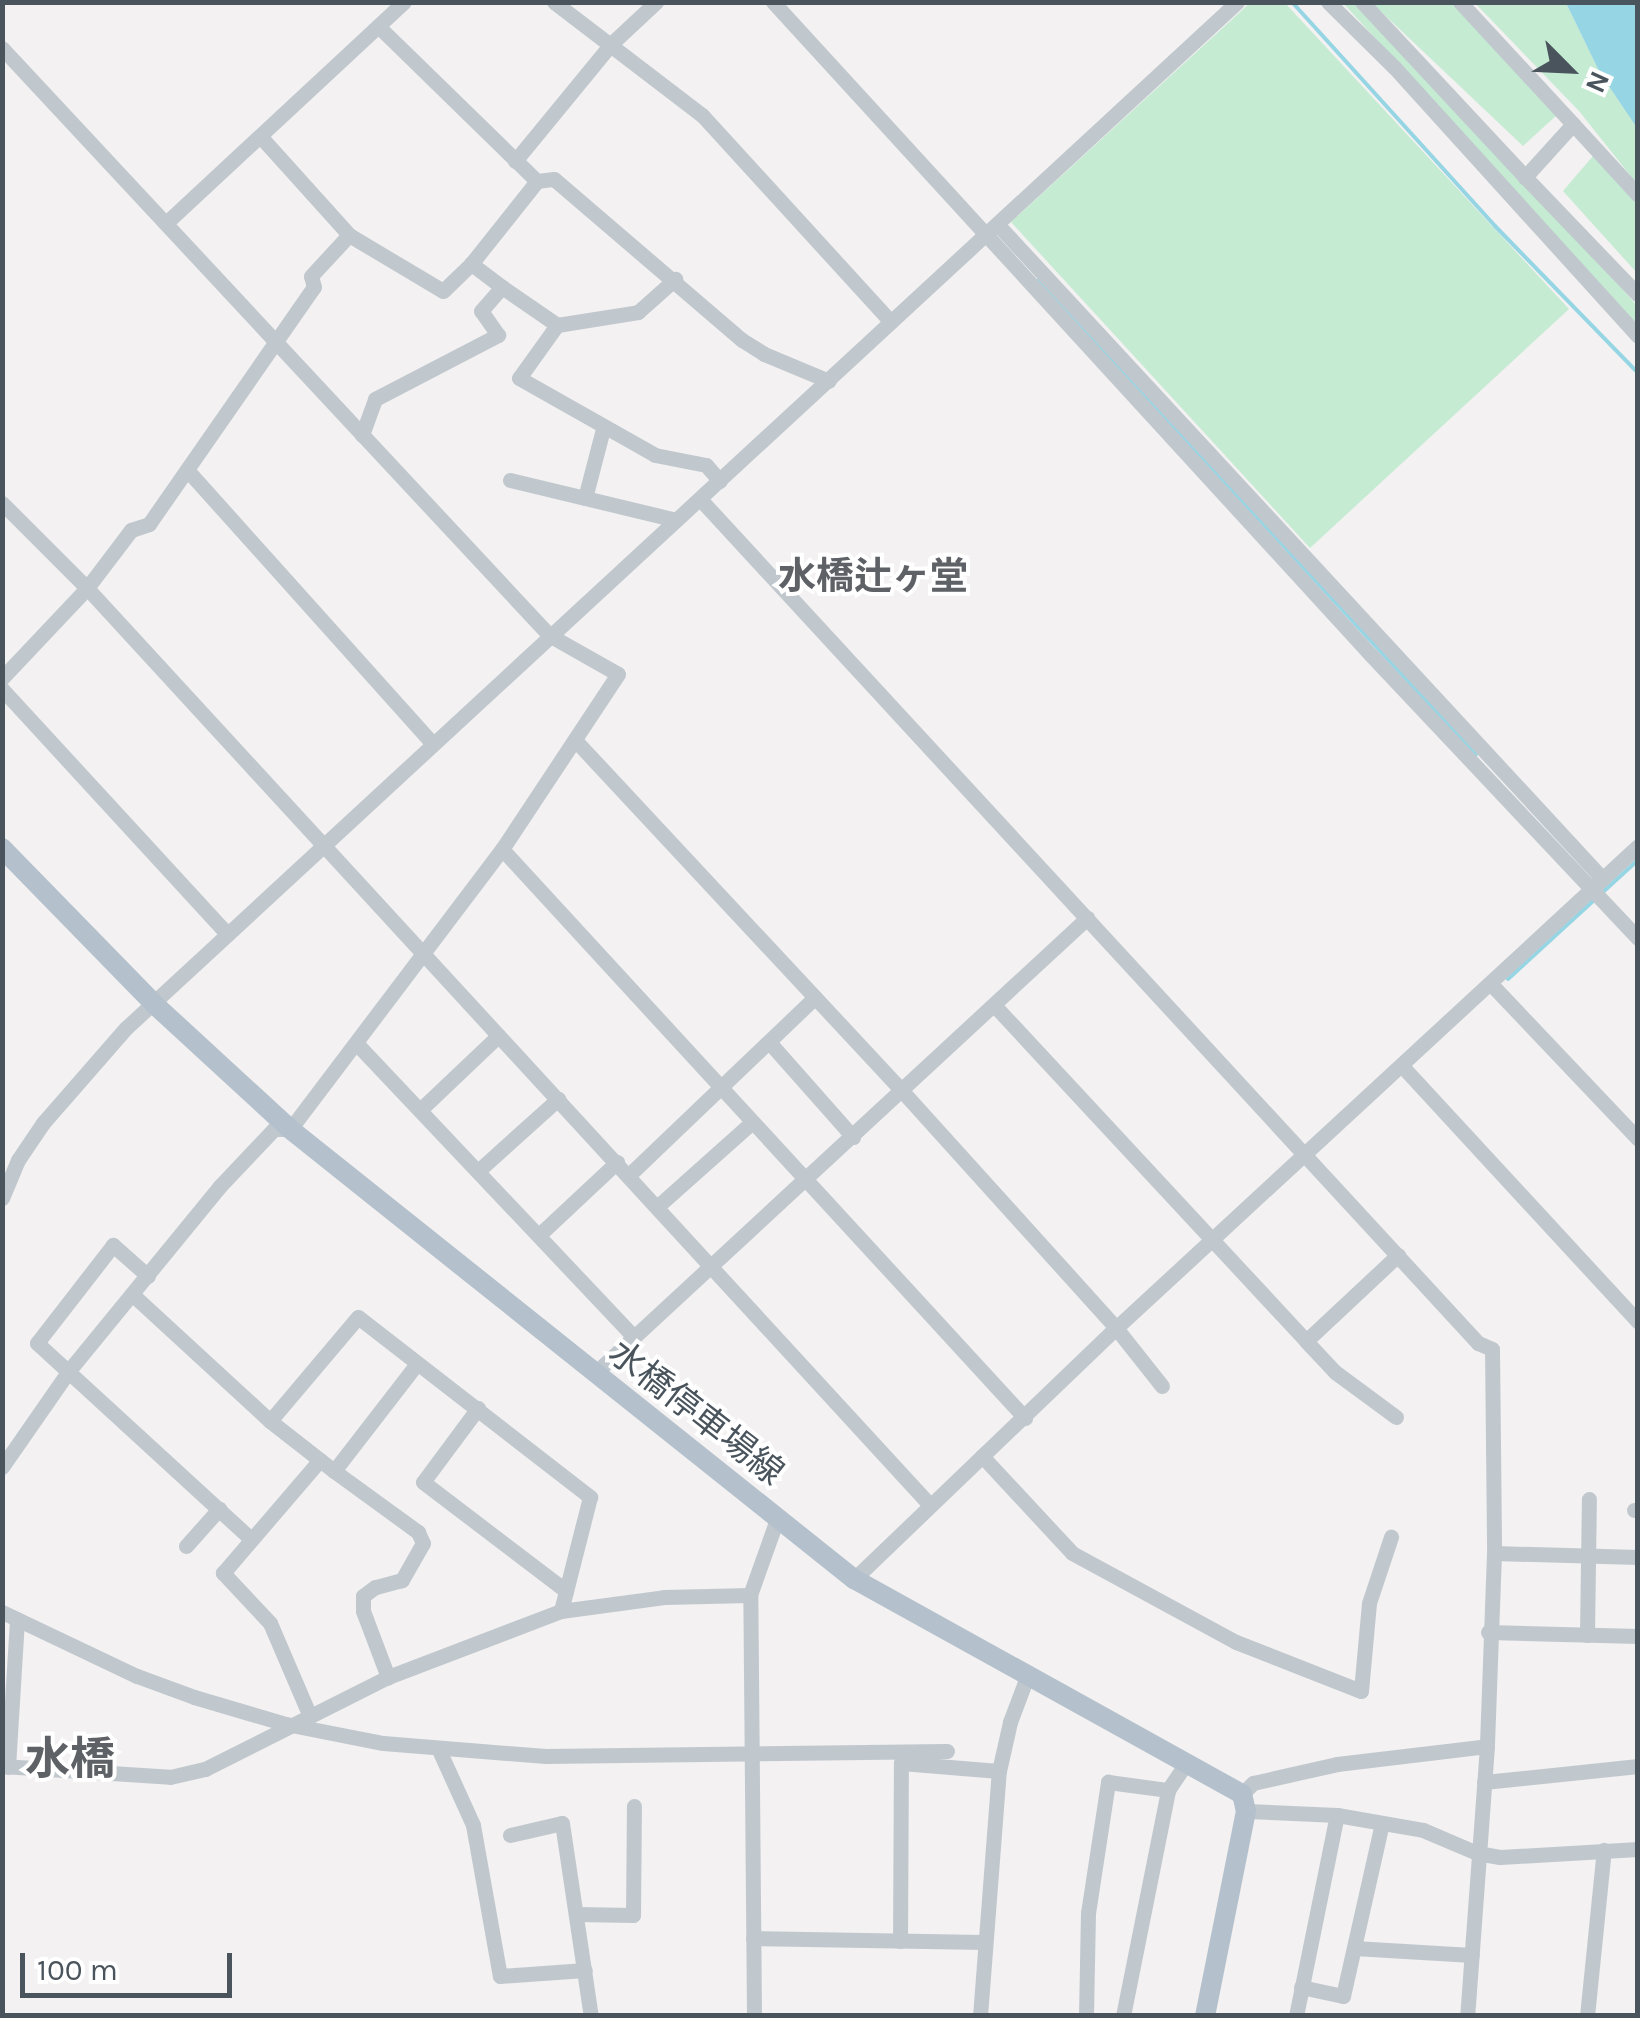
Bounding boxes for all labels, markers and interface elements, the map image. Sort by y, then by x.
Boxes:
north arrow [1520,20,1620,120]
text: N [1579,67,1617,98]
district label: 水橋辻ヶ堂 [778,554,968,600]
street label: 水橋停車場線 [600,1332,792,1494]
district label: 水橋 [25,1733,115,1787]
scale bar [25,1933,238,1995]
text: 100 m [37,1952,118,1988]

